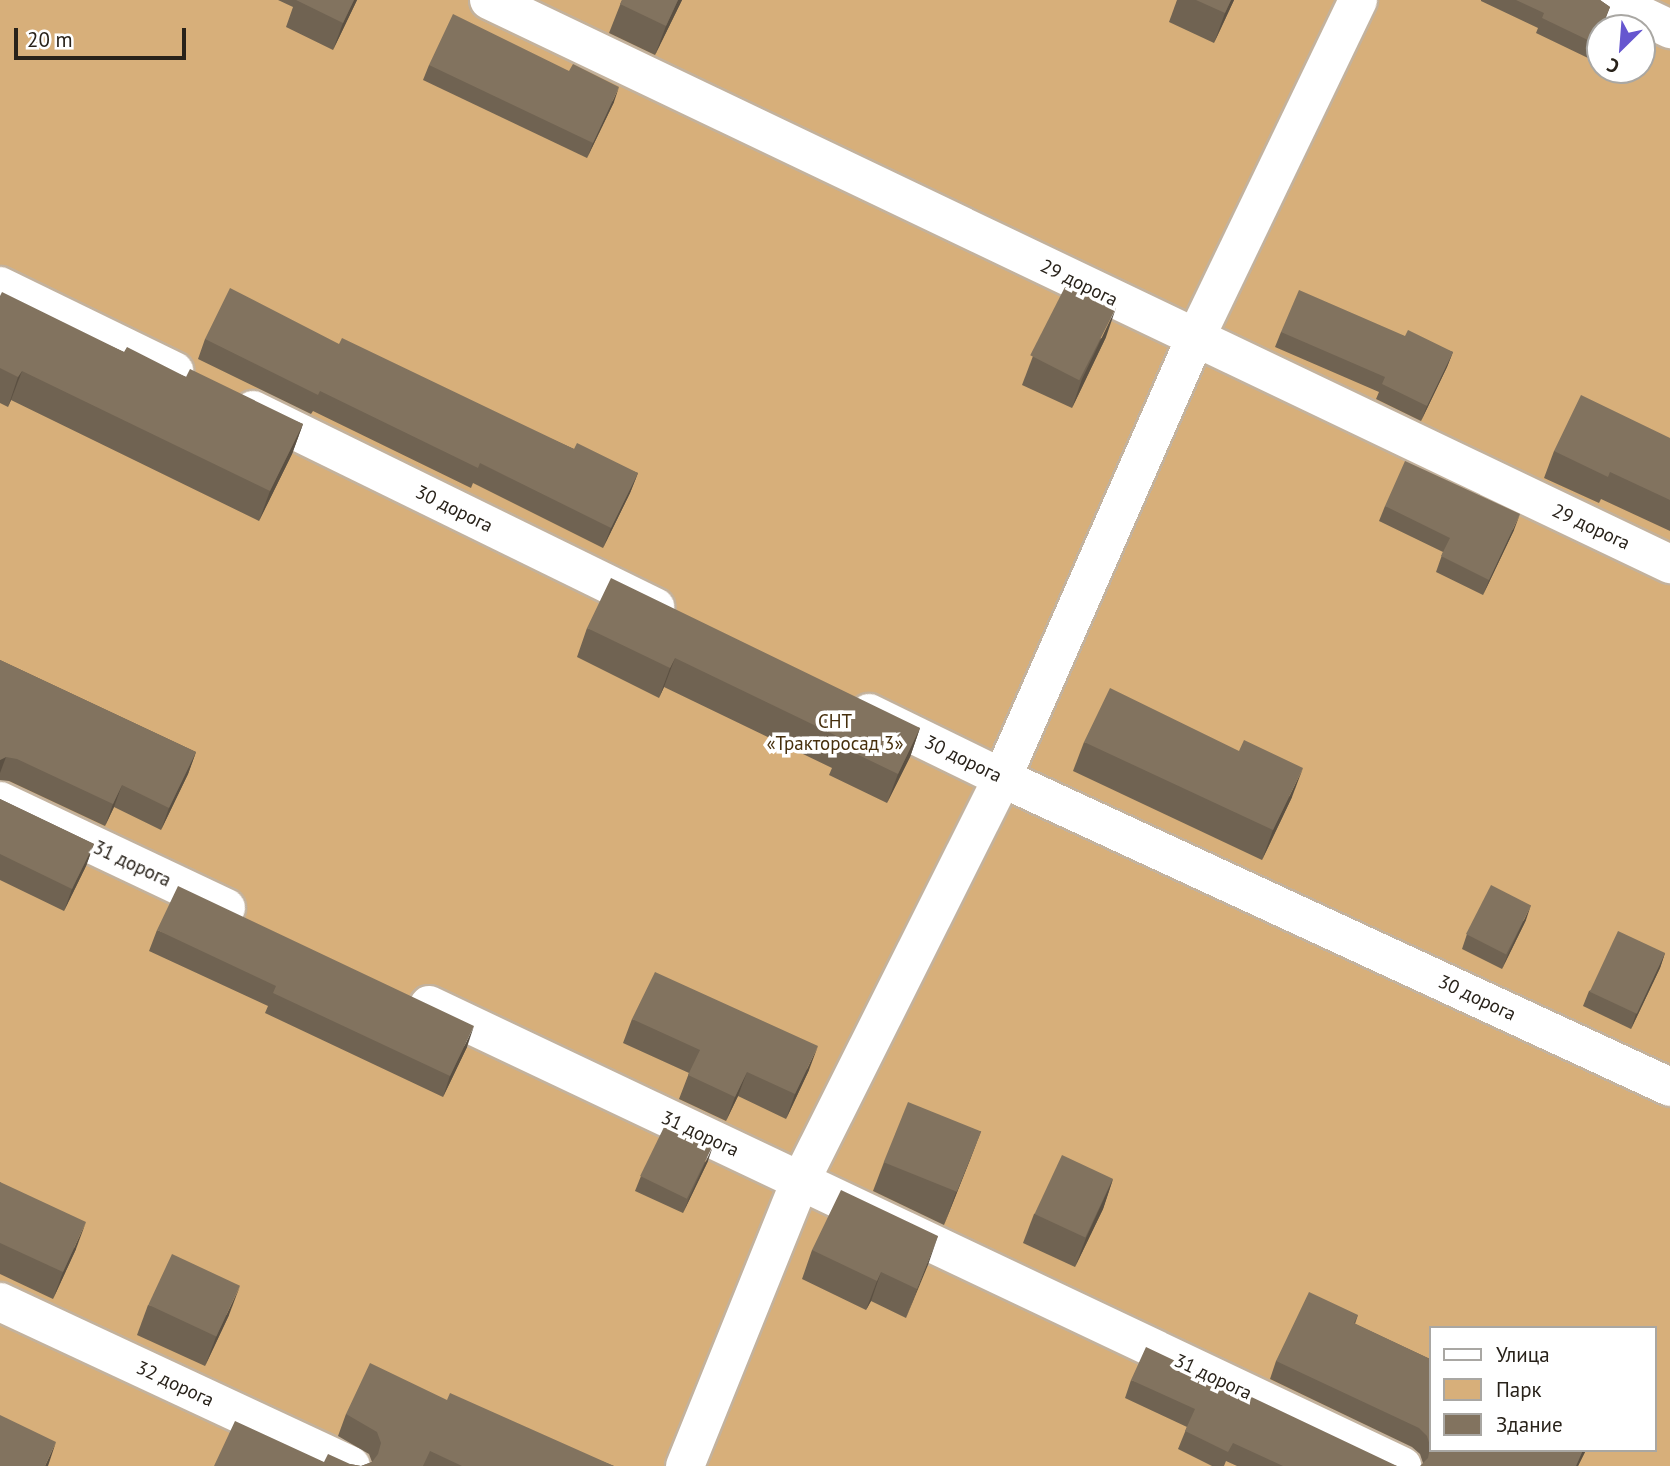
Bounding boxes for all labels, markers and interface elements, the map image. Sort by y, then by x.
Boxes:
scale bar [18,14,189,58]
north arrow [1586,14,1656,84]
text: 20 m [27,26,73,53]
text: С [1603,53,1623,79]
street label: 29 дорога [1037,255,1121,311]
street label: 30 дорога [412,481,496,537]
street label: 29 дорога [1549,499,1633,555]
park label: СНТ «Тракторосад 3» [766,711,904,755]
street label: 30 дорога [921,731,1005,787]
street label: 31 дорога [90,836,174,892]
street label: 30 дорога [1435,970,1519,1026]
street label: 31 дорога [658,1106,742,1162]
legend [1428,1326,1656,1452]
text: Улица [1496,1341,1550,1368]
street label: 31 дорога [1171,1349,1255,1405]
street label: 32 дорога [133,1356,217,1412]
text: Парк [1496,1376,1542,1403]
text: Здание [1496,1411,1563,1438]

